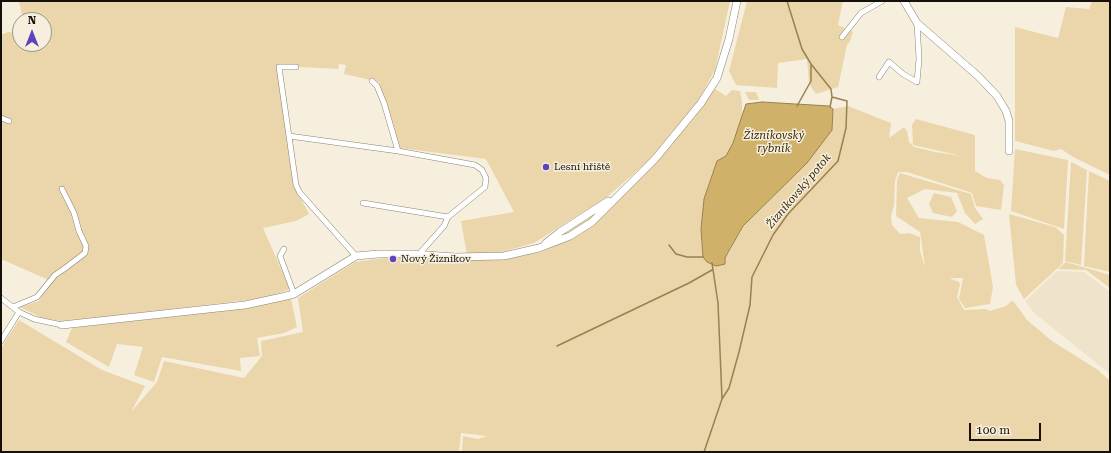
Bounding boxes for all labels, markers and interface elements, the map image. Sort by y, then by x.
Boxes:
north arrow [12,12,52,52]
text: N [28,14,36,27]
water label: Žizníkovský rybník [744,129,804,155]
water label: Žizníkovský potok [764,151,834,231]
place label: Lesní hřiště [554,161,610,173]
marker: Lesní hřiště [541,162,551,172]
place label: Nový Žizníkov [401,253,471,265]
marker: Nový Žizníkov [388,254,398,264]
scale bar [971,415,1043,441]
text: 100 m [976,423,1010,437]

